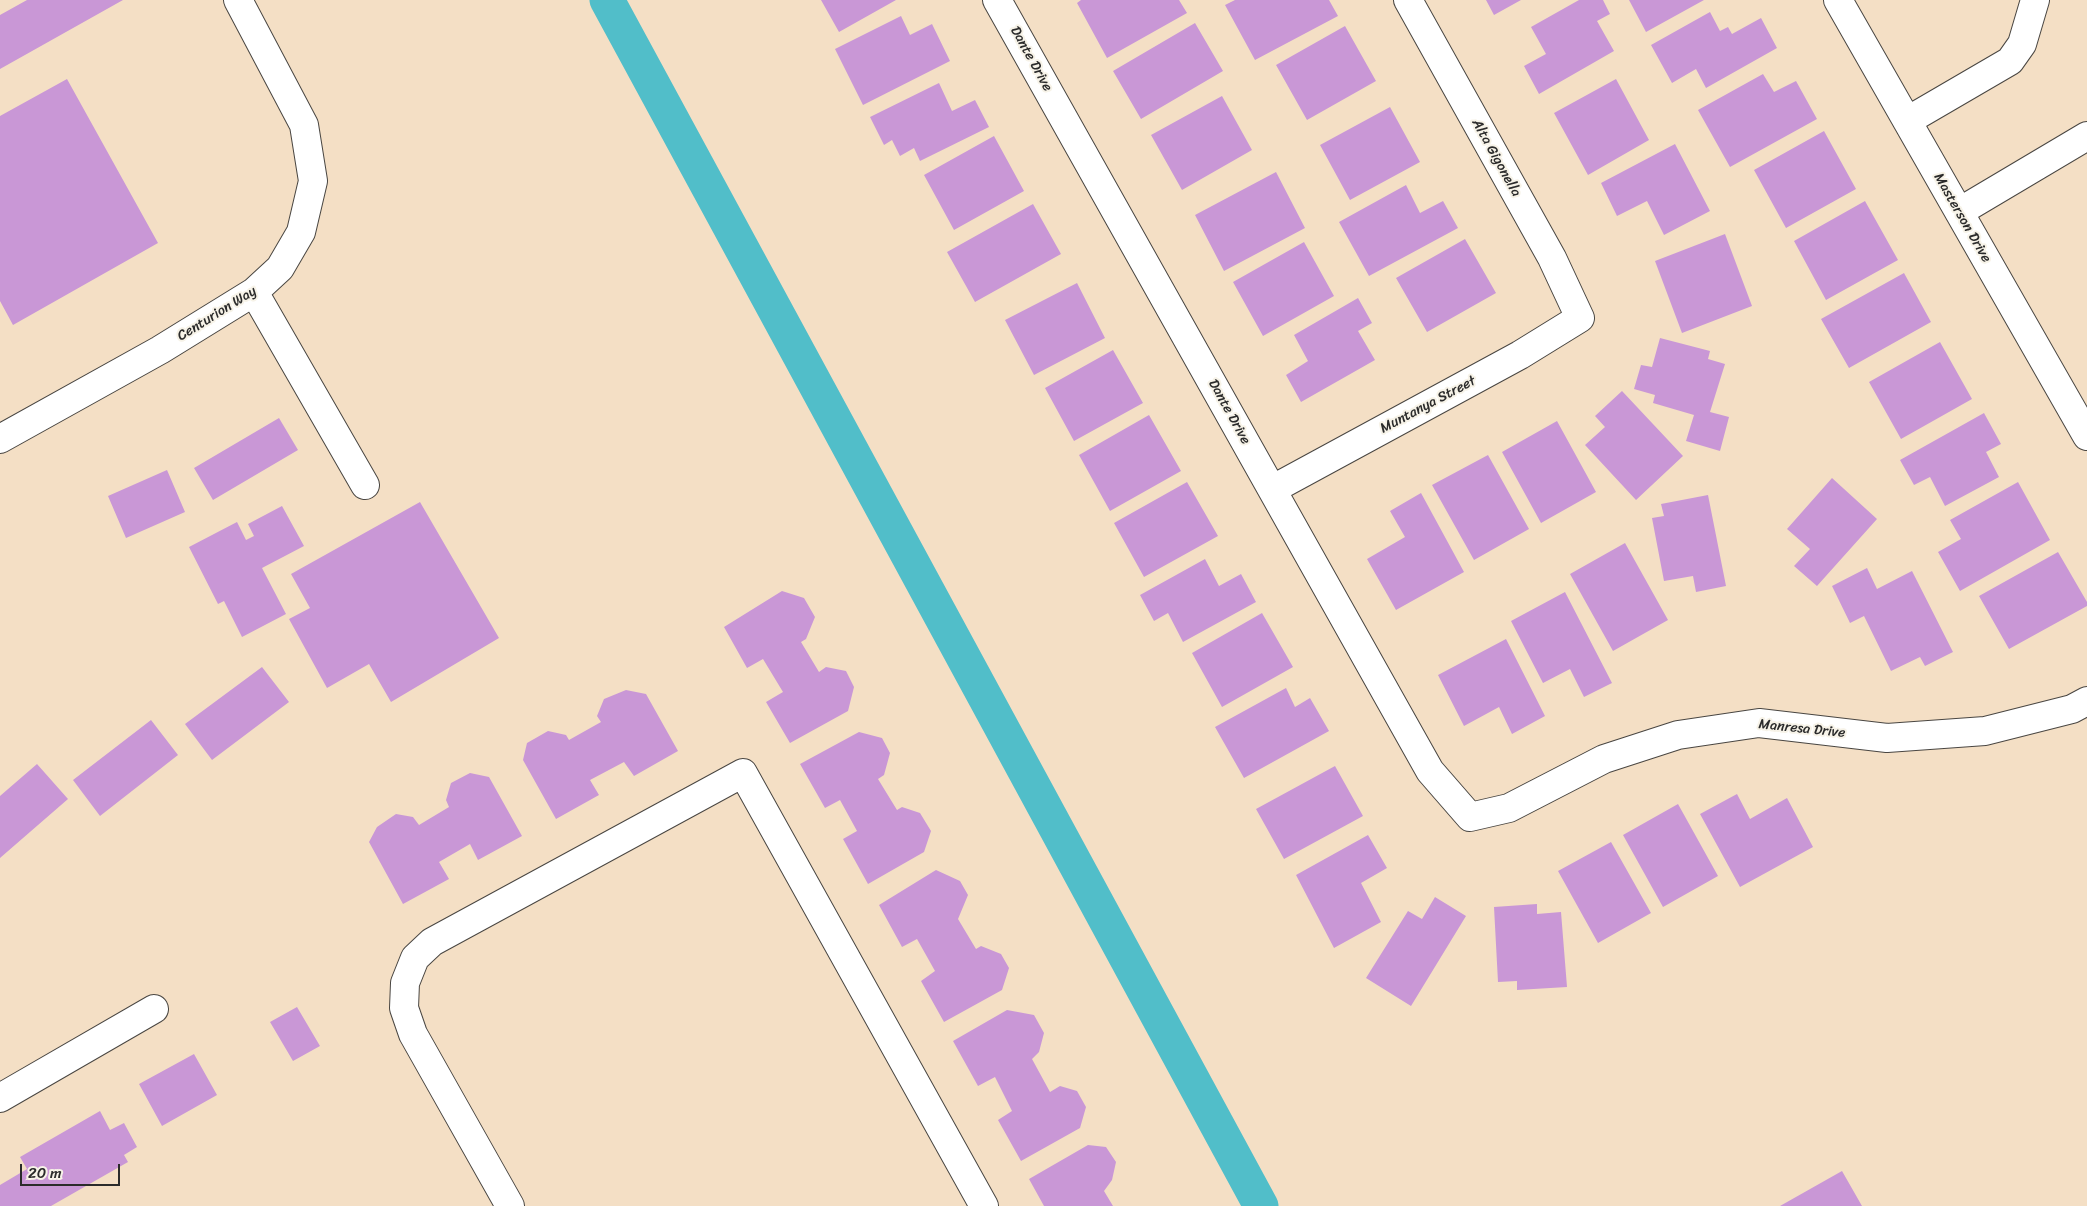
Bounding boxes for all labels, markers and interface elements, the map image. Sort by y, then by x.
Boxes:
street label: Dante Drive [1006,24,1056,94]
street label: Alta Gigonella [1468,116,1524,200]
street label: Masterson Drive [1930,170,1994,266]
street label: Centurion Way [174,283,260,345]
street label: Muntanya Street [1377,373,1479,437]
street label: Dante Drive [1204,377,1254,447]
street label: Manresa Drive [1758,716,1846,742]
scale bar [22,1154,122,1186]
text: 20 m [28,1160,62,1186]

